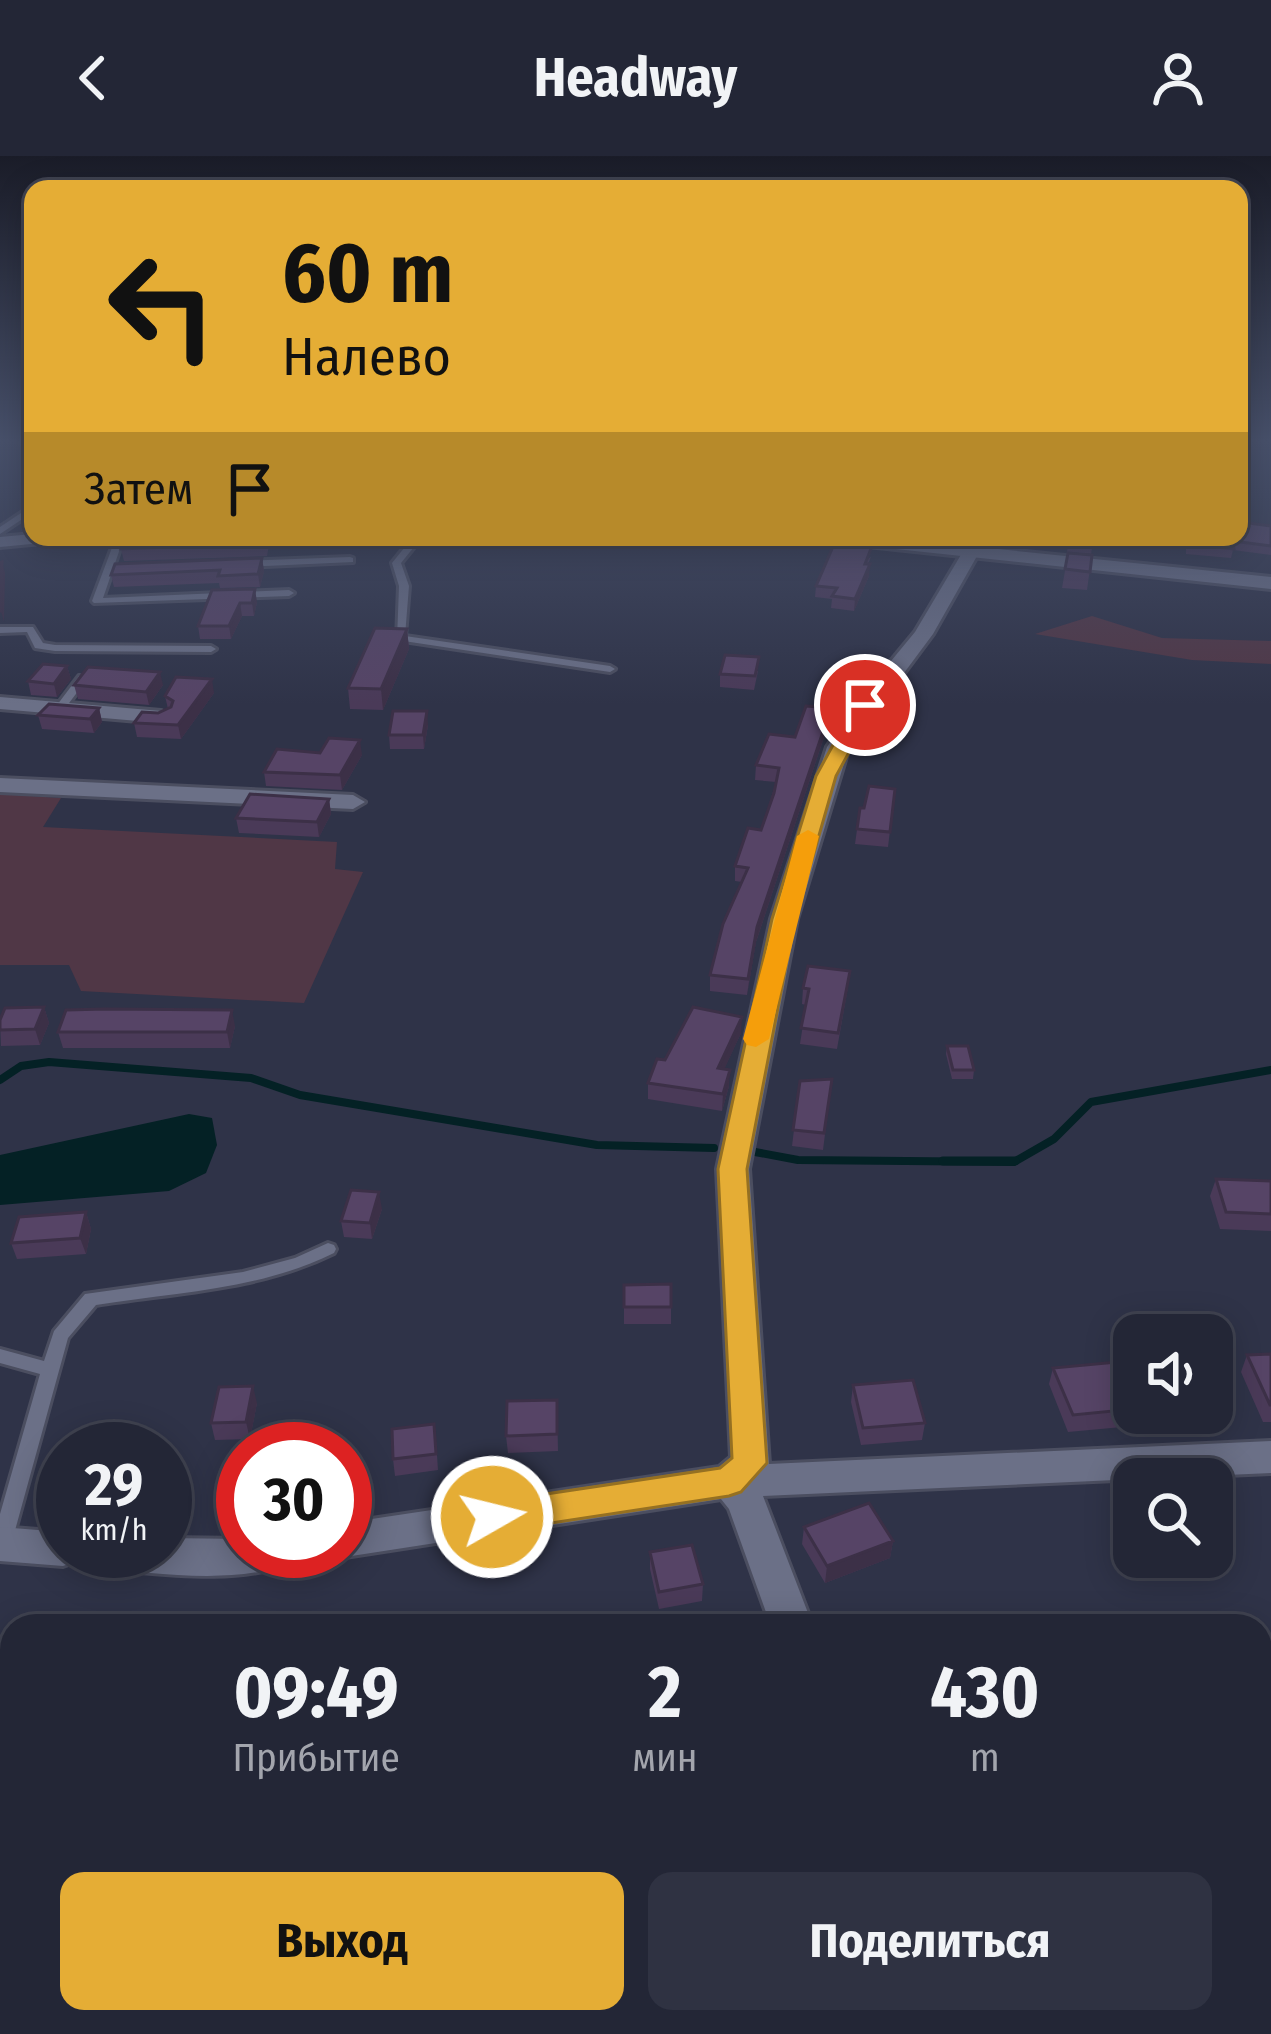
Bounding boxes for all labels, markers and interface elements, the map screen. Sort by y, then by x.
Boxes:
icon: back [60,45,126,111]
icon: person [1145,45,1211,111]
text: Headway [534,46,737,110]
text: 60 m [282,223,453,324]
icon: left [84,228,240,384]
text: Налево [282,325,451,389]
icon: arrive [217,456,283,522]
text: Затем [84,462,193,516]
pin [814,654,916,756]
icon: arrive [832,672,898,738]
map controls [1113,1314,1233,1578]
button: sound [1113,1314,1233,1434]
speed limit sign: 30 [216,1422,372,1578]
text: 29 [85,1449,143,1521]
position arrow [429,1454,555,1580]
button: search [1113,1458,1233,1578]
text: km/h [81,1512,147,1548]
text: 09:49 [234,1650,399,1736]
text: 2 [648,1650,682,1736]
text: 430 [930,1650,1040,1736]
text: Прибытие [232,1735,400,1781]
text: мин [632,1735,698,1781]
text: m [970,1735,1000,1781]
button: Выход [60,1872,624,2010]
button: Поделиться [648,1872,1212,2010]

